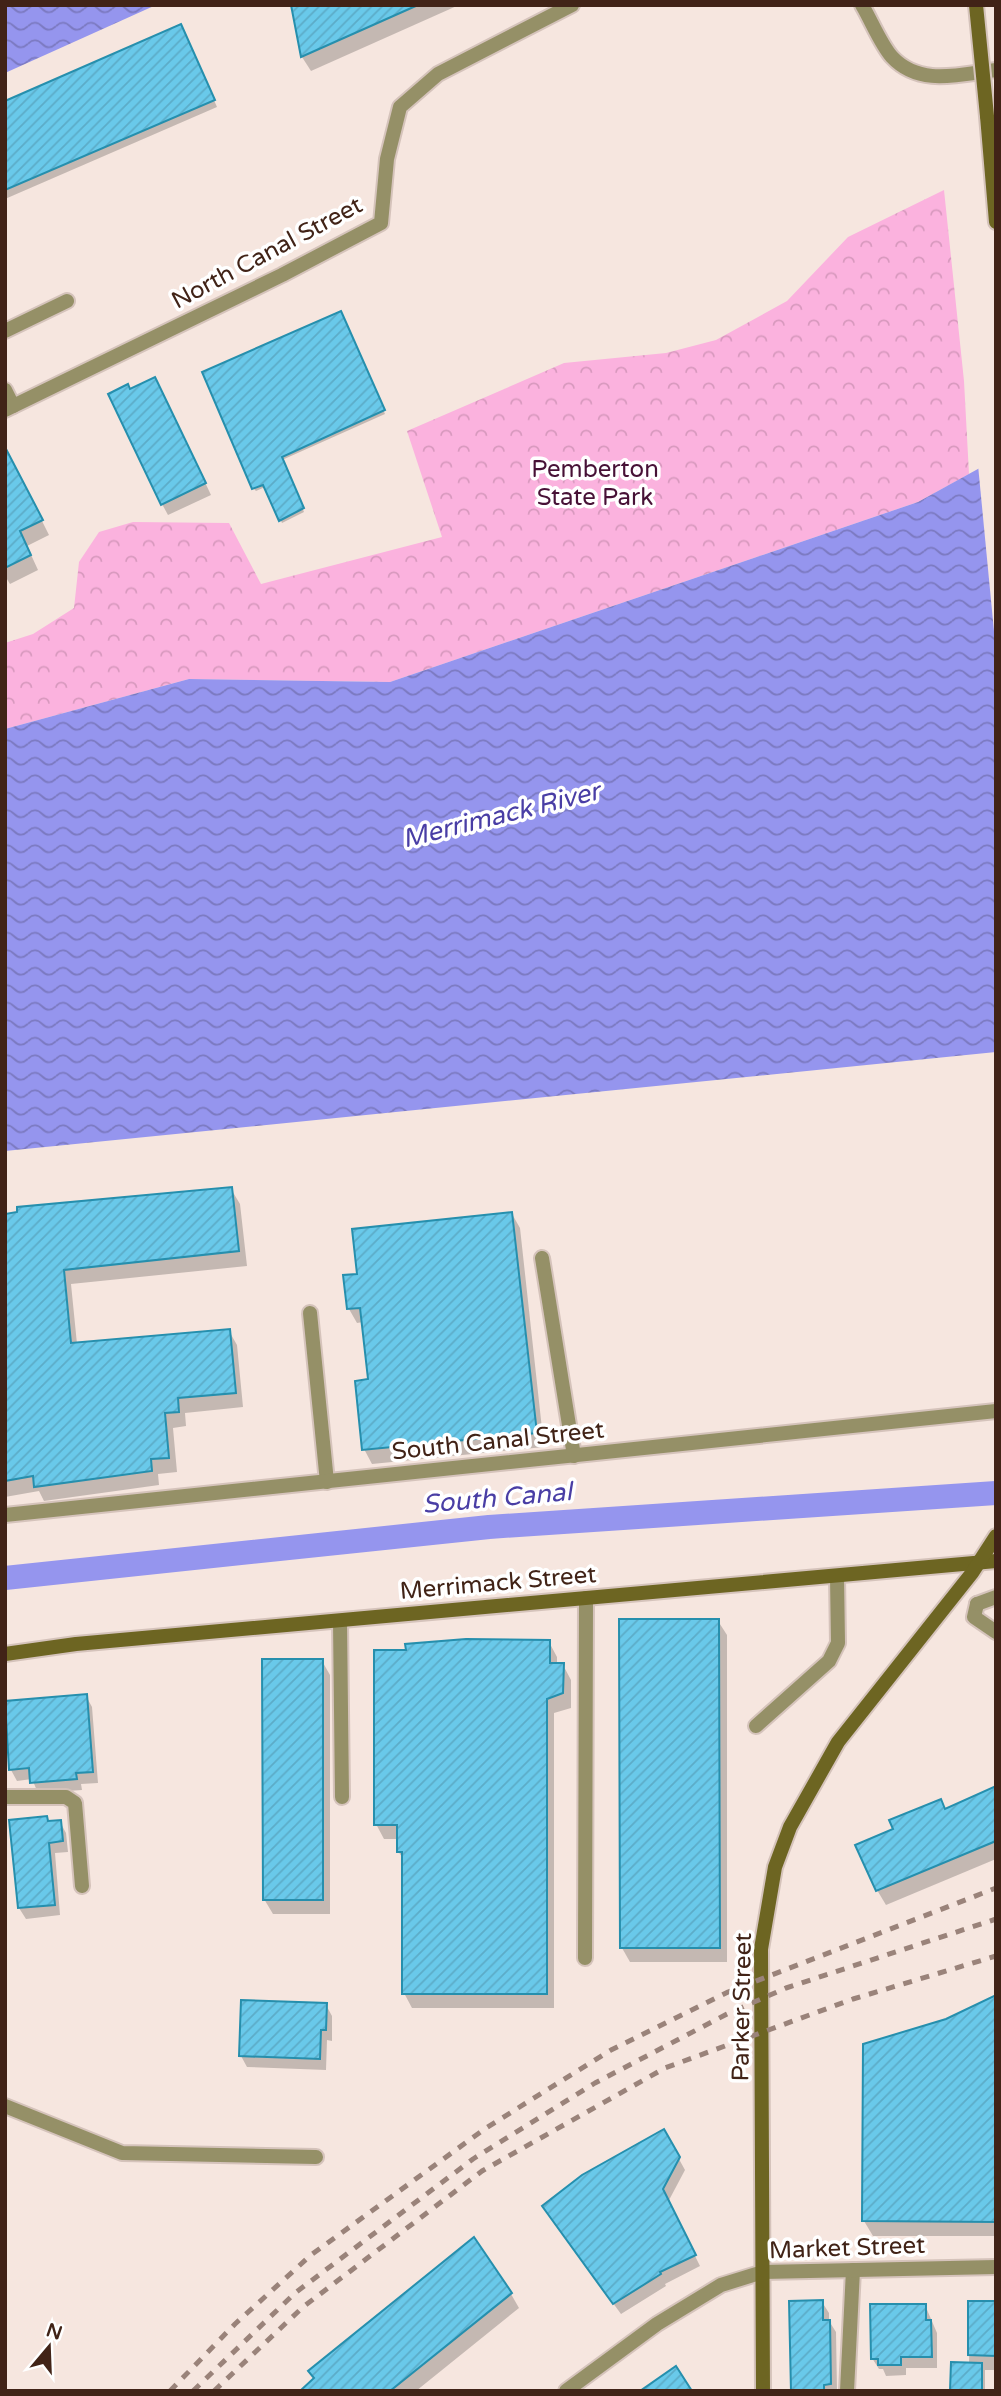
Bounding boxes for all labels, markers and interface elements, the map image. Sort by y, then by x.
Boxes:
street label: North Canal Street [167,190,367,316]
park label: Pemberton State Park [531,455,659,512]
water label: Merrimack River [399,775,606,855]
street label: South Canal Street [391,1415,605,1467]
water label: South Canal [421,1476,576,1520]
street label: Merrimack Street [399,1560,597,1606]
street label: Parker Street [726,1932,758,2082]
street label: Market Street [768,2231,926,2265]
north arrow [14,2312,84,2382]
text: N [43,2319,65,2345]

